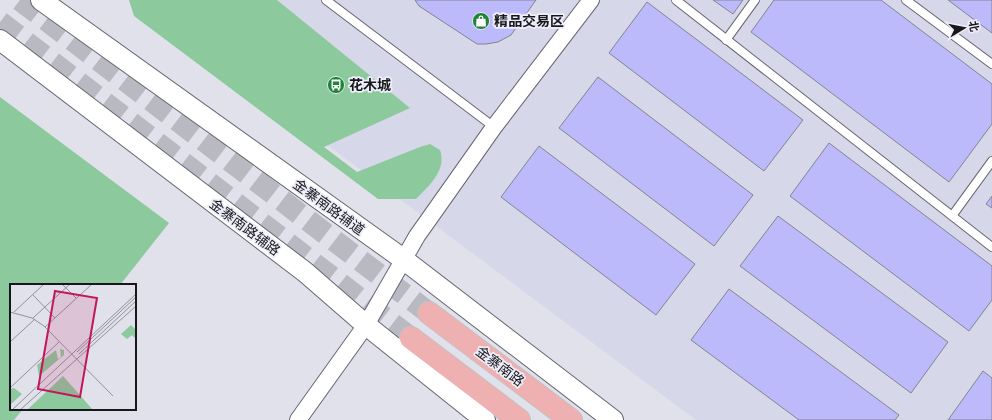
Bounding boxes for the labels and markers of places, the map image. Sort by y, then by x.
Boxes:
shop icon: 精品交易区 [471,11,491,31]
place label: 精品交易区 [494,13,564,30]
bus stop icon: 花木城 [326,75,346,95]
place label: 花木城 [349,77,391,94]

